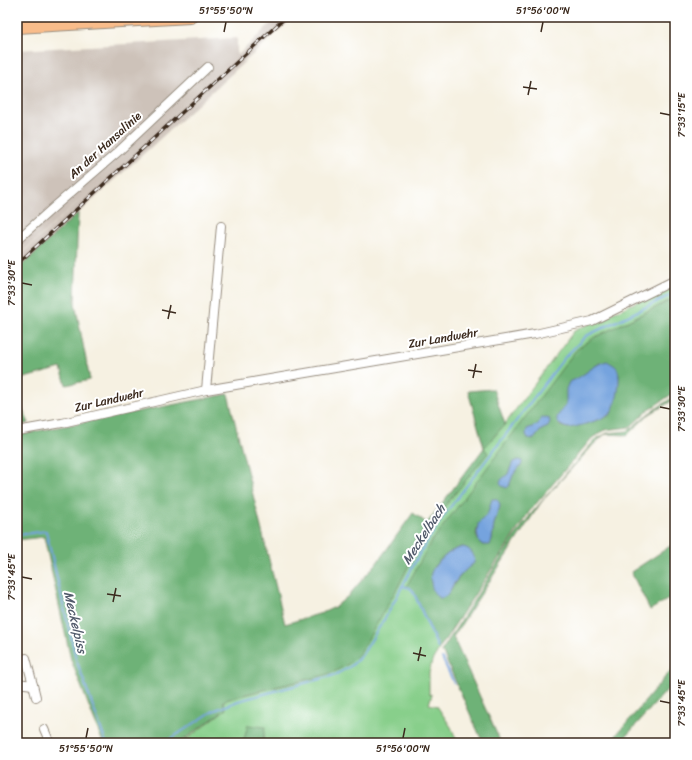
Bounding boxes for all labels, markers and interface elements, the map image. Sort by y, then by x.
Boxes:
text: 51°55'50"N [199,2,253,20]
text: 51°56'00"N [516,2,570,20]
text: 7°33'15"E [673,91,691,137]
street label: An der Hansalinie [62,106,147,185]
text: 7°33'30"E [3,258,21,306]
street label: Zur Landwehr [406,321,481,355]
street label: Zur Landwehr [72,381,147,419]
text: 7°33'30"E [673,384,691,432]
water label: Meckelbach [395,498,452,569]
text: 7°33'45"E [3,552,21,600]
water label: Meckelpiss [57,589,94,657]
text: 7°33'45"E [673,678,691,726]
text: 51°55'50"N [59,740,113,758]
text: 51°56'00"N [376,740,430,758]

